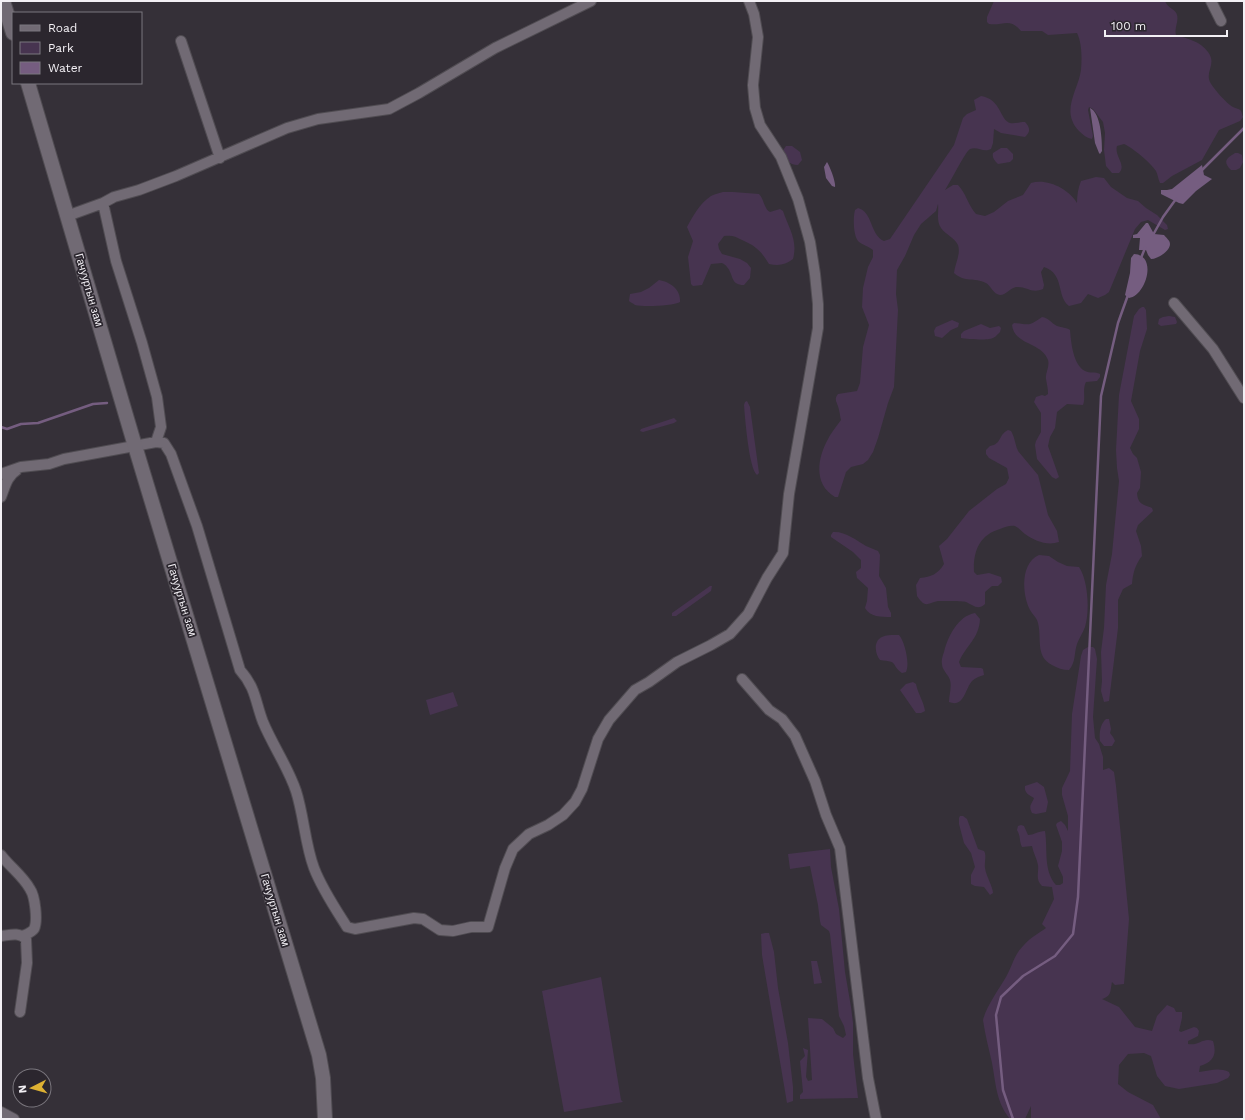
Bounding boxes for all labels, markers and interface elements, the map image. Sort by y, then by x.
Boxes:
legend [12,12,142,84]
scale bar [1105,12,1227,38]
text: 100 m [1111,19,1146,33]
text: Road [48,21,77,35]
text: Park [48,41,74,55]
text: Water [48,61,83,75]
street label: Гачууртын зам [72,252,106,328]
street label: Гачууртын зам [165,562,199,638]
street label: Гачууртын зам [258,872,292,948]
north arrow [12,1068,52,1108]
text: N [16,1084,29,1094]

